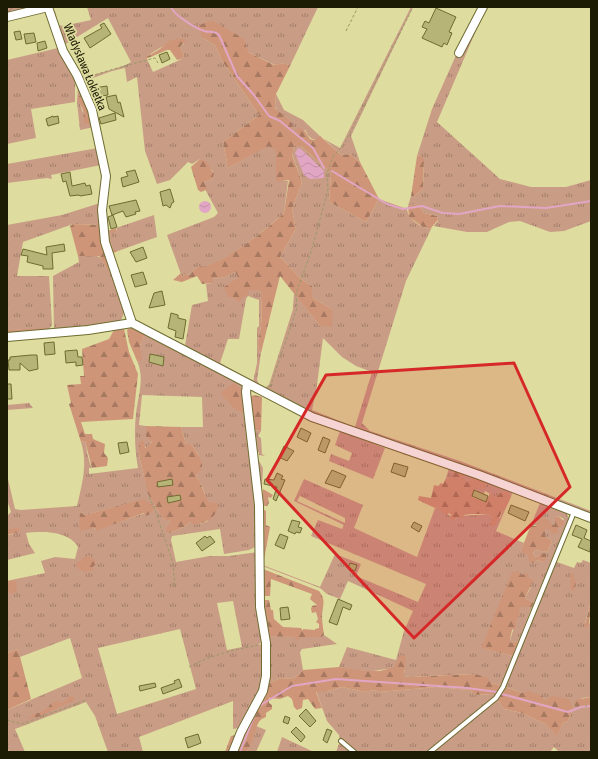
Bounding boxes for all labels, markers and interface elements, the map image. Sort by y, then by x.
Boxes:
street label: Władysława Łokietka [60,21,110,113]

